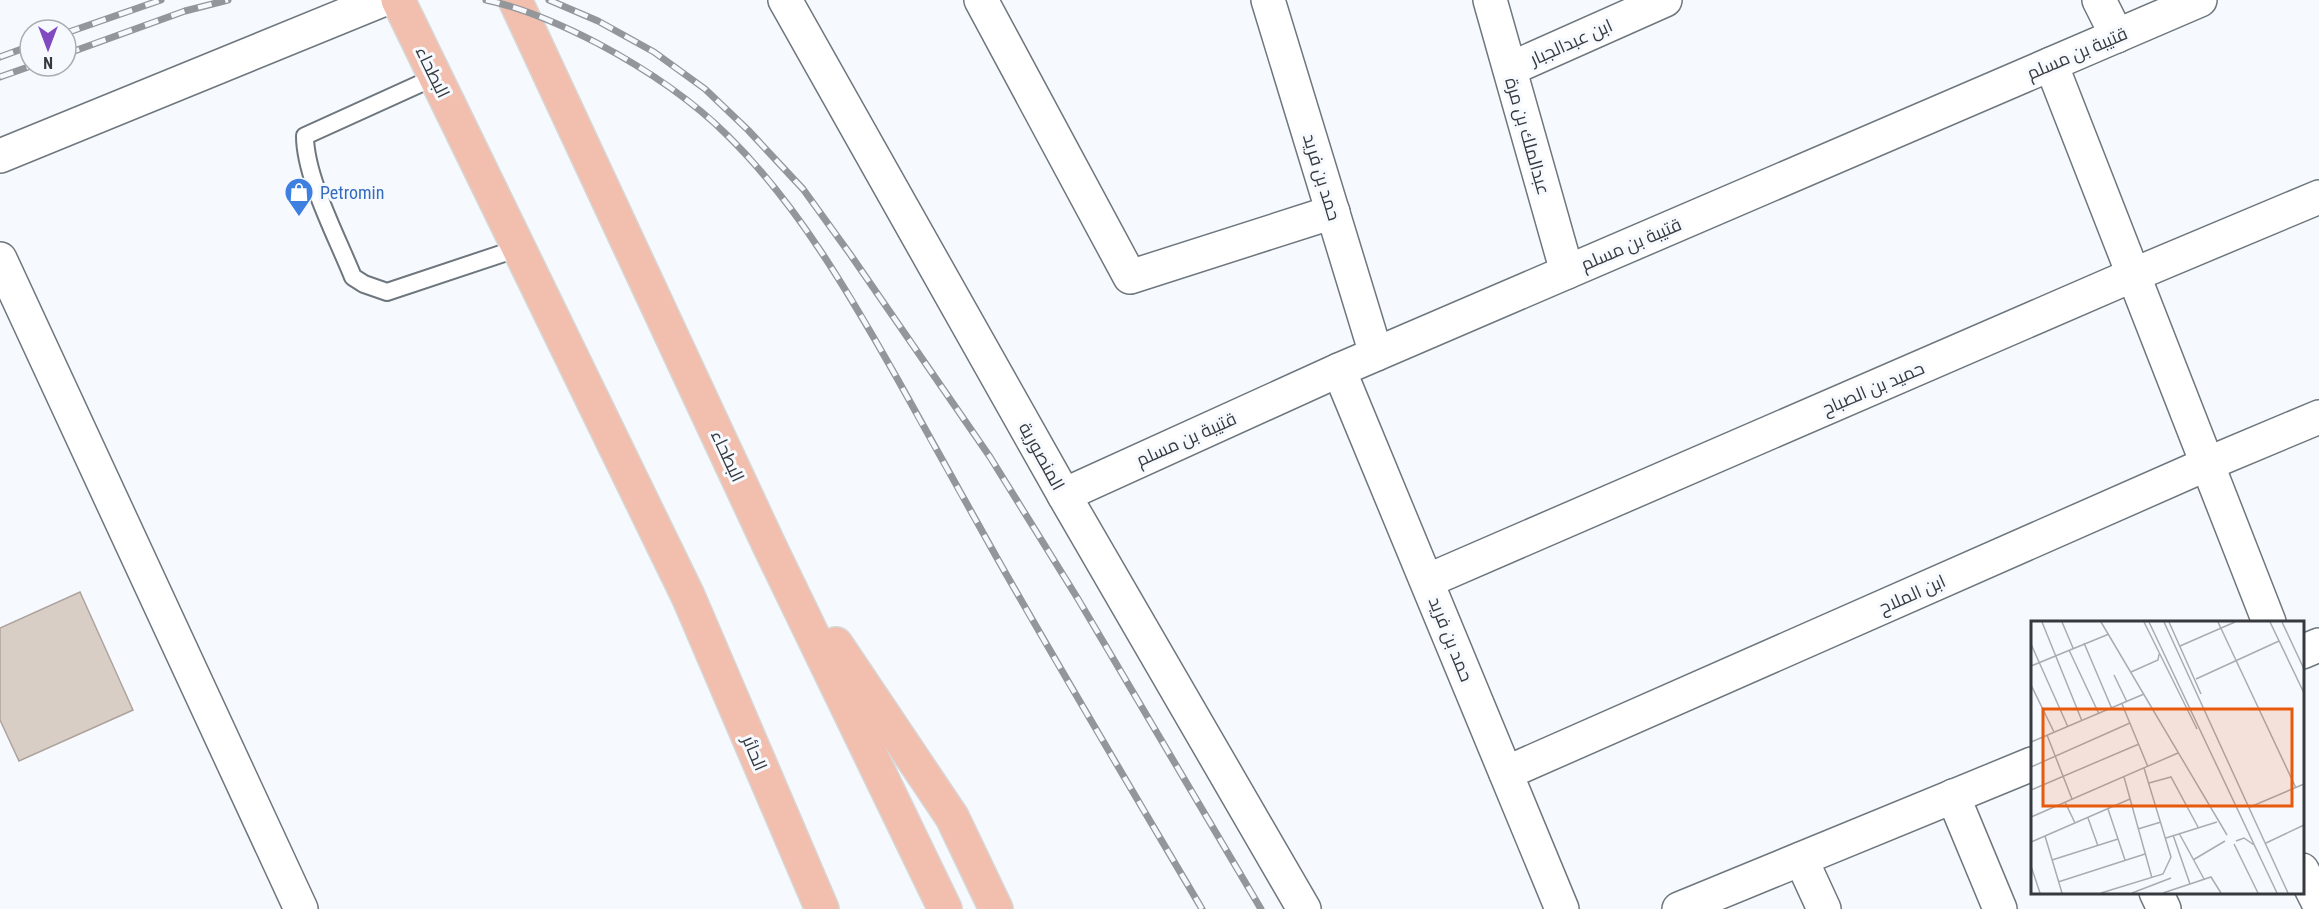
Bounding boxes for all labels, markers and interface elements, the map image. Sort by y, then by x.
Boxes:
street label: ابن عبدالجبار [1526,15,1616,71]
north arrow [18,18,78,78]
street label: قتيبة بن مسلم [2024,22,2131,85]
street label: البطحاء [412,43,454,101]
text: N [43,53,53,72]
street label: عبدالملك بن مرة [1500,75,1555,197]
street label: حمد بن فريد [1298,131,1345,223]
shop icon: Petromin [283,176,315,218]
place label: Petromin [320,182,384,203]
street label: قتيبة بن مسلم [1578,213,1685,276]
street label: حميد بن الصباح [1819,357,1928,421]
street label: قتيبة بن مسلم [1133,408,1240,472]
street label: المنصورية [1014,418,1069,494]
street label: البطحاء [707,427,749,485]
street label: ابن الملاح [1875,570,1949,620]
street label: حمد بن فريد [1424,594,1478,685]
inset map [2031,621,2304,894]
street label: الحائر [737,731,772,774]

